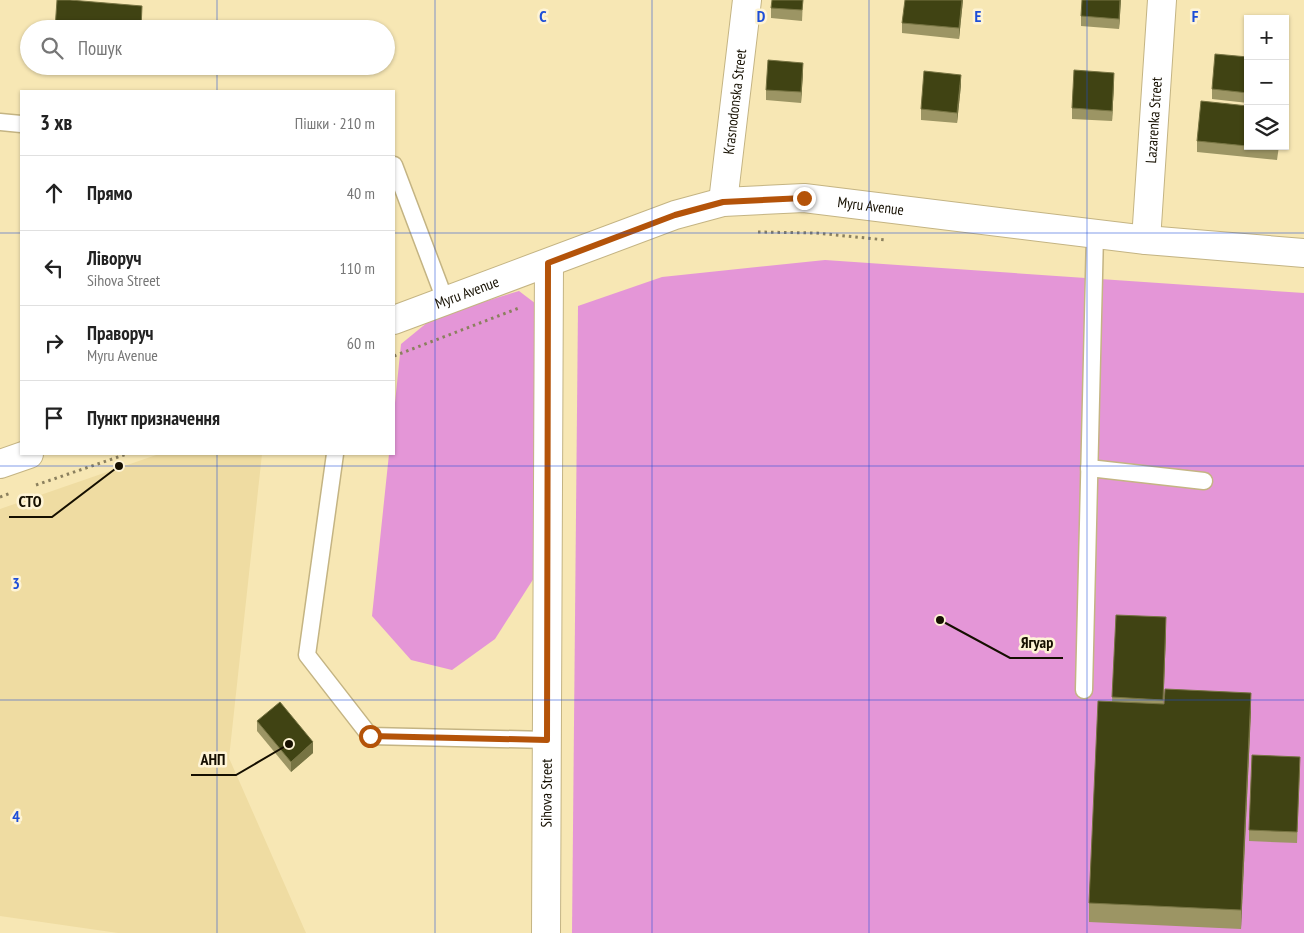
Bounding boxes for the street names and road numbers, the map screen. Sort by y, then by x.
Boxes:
street label: Krasnodonska Street [719,48,750,155]
street label: Lazarenka Street [1141,76,1166,164]
street label: Myru Avenue [837,192,905,219]
street label: Myru Avenue [432,272,501,313]
street label: Sihova Street [536,759,556,827]

